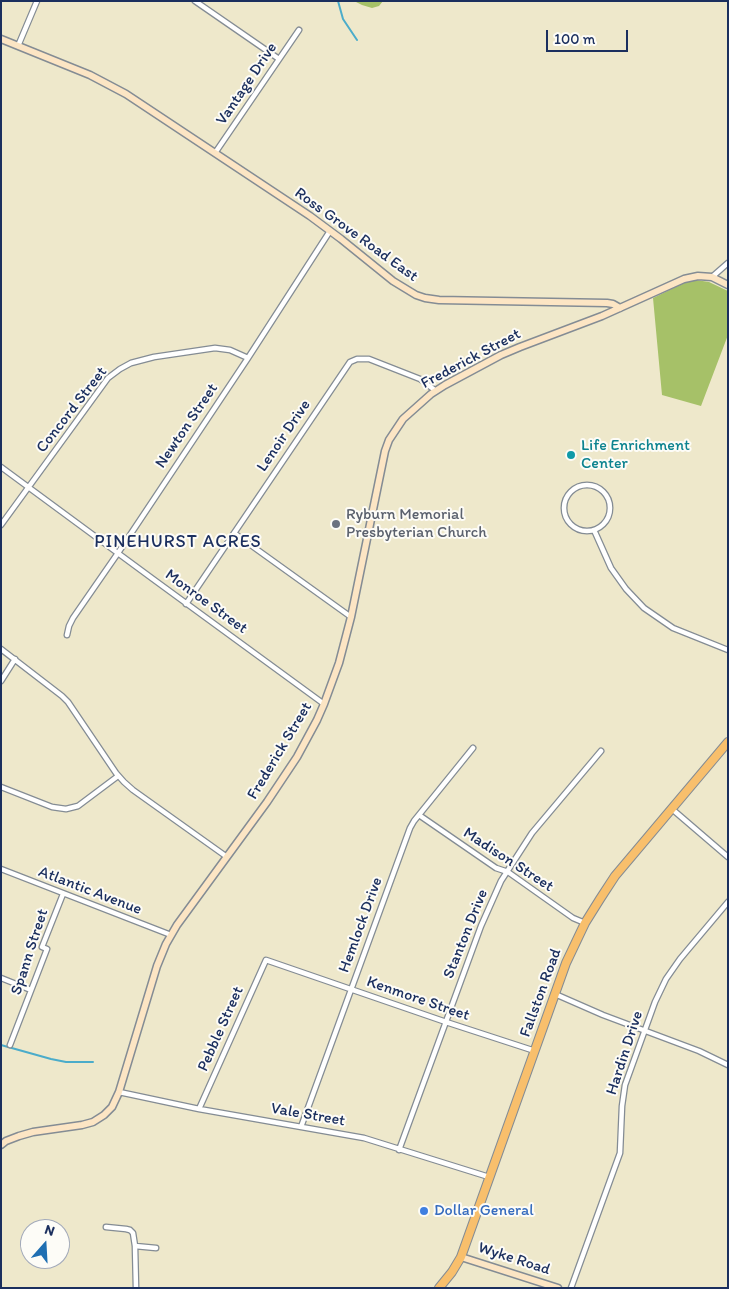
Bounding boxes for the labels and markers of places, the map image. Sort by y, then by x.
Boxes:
place label: Life Enrichment Center [581,436,690,474]
marker: Life Enrichment Center [565,449,577,461]
place label: Ryburn Memorial Presbyterian Church [346,505,487,543]
marker: Ryburn Memorial Presbyterian Church [330,518,342,530]
place label: Dollar General [434,1201,534,1221]
marker: Dollar General [418,1205,430,1217]

